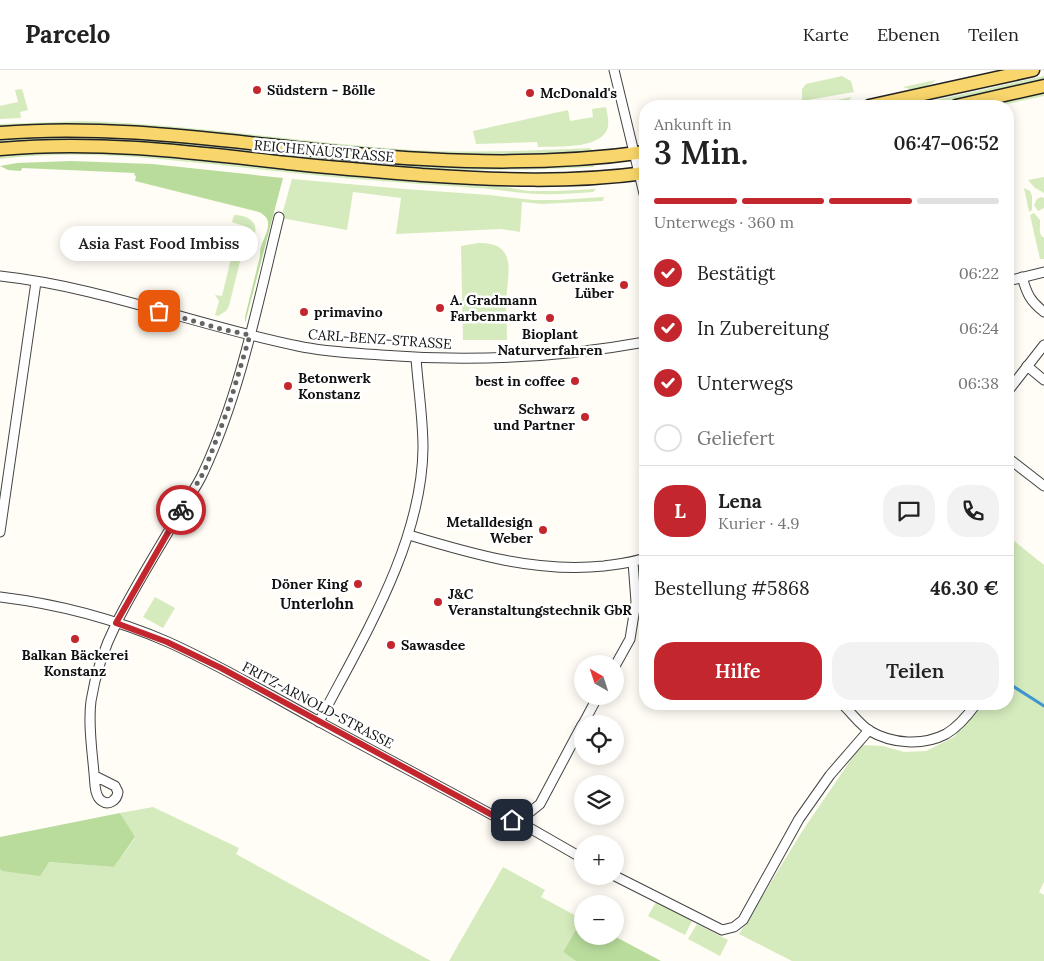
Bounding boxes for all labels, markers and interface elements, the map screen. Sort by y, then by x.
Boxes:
text: Parcelo [25,19,110,50]
text: Karte [803,23,849,46]
text: Ebenen [877,23,940,46]
text: Teilen [968,23,1019,46]
place label: Südstern - Bölle [267,81,376,99]
marker: Südstern - Bölle [251,84,263,96]
place label: McDonald's [540,84,617,102]
marker: McDonald's [524,87,536,99]
text: Ankunft in [654,114,732,134]
text: 06:47–06:52 [893,131,999,155]
text: 3 Min. [654,132,748,173]
street label: REICHENAUSTRASSE [253,136,395,166]
text: Unterwegs · 360 m [654,212,794,232]
callout: Asia Fast Food Imbiss [60,226,258,261]
text: Asia Fast Food Imbiss [79,233,239,253]
icon: check [654,259,682,287]
text: Bestätigt [697,261,776,285]
text: 06:22 [959,263,999,283]
place label: Getränke Lüber [552,268,614,302]
marker: Getränke Lüber [618,279,630,291]
pin [138,290,180,332]
place label: A. Gradmann Farbenmarkt [450,291,537,325]
icon: bag [145,297,173,325]
marker: A. Gradmann Farbenmarkt [434,302,446,314]
place label: primavino [314,303,383,321]
marker: primavino [298,306,310,318]
marker: Bioplant Naturverfahren [544,312,556,324]
icon: check [654,314,682,342]
text: In Zubereitung [697,316,829,340]
text: 06:24 [959,318,999,338]
street label: CARL-BENZ-STRASSE [308,325,453,353]
place label: Bioplant Naturverfahren [497,325,603,359]
place label: Betonwerk Konstanz [298,369,372,403]
icon: check [654,369,682,397]
text: Unterwegs [697,371,793,395]
place label: best in coffee [475,372,565,390]
text: 06:38 [958,373,999,393]
marker: best in coffee [569,375,581,387]
marker: Betonwerk Konstanz [282,380,294,392]
place label: Schwarz und Partner [494,400,575,434]
marker: Schwarz und Partner [579,411,591,423]
text: Geliefert [697,426,775,450]
courier [156,485,206,535]
button: chat [883,485,935,537]
button: phone [947,485,999,537]
text: Lena [718,489,762,513]
icon: bike [167,496,195,524]
text: L [674,499,686,523]
place label: Metalldesign Weber [446,513,533,547]
text: Kurier · 4.9 [718,513,800,533]
marker: Metalldesign Weber [537,524,549,536]
place label: Döner King [271,575,349,593]
text: Bestellung #5868 [654,576,810,600]
text: 46.30 € [930,576,999,600]
marker: Döner King [352,578,364,590]
place label: J&C Veranstaltungstechnik GbR [448,585,632,619]
district label: Unterlohn [280,594,354,613]
marker: J&C Veranstaltungstechnik GbR [432,596,444,608]
marker: Balkan Bäckerei Konstanz [69,633,81,645]
place label: Sawasdee [401,636,466,654]
marker: Sawasdee [385,639,397,651]
button: Hilfe [654,642,822,700]
button: Teilen [832,642,999,700]
place label: Balkan Bäckerei Konstanz [21,646,129,680]
north arrow [574,655,624,705]
map controls [574,655,624,945]
street label: FRITZ-ARNOLD-STRASSE [239,657,397,753]
button: locate [574,715,624,765]
button: layers [574,775,624,825]
pin [491,799,533,841]
icon: home [498,806,526,834]
button: + [574,835,624,885]
button: − [574,895,624,945]

